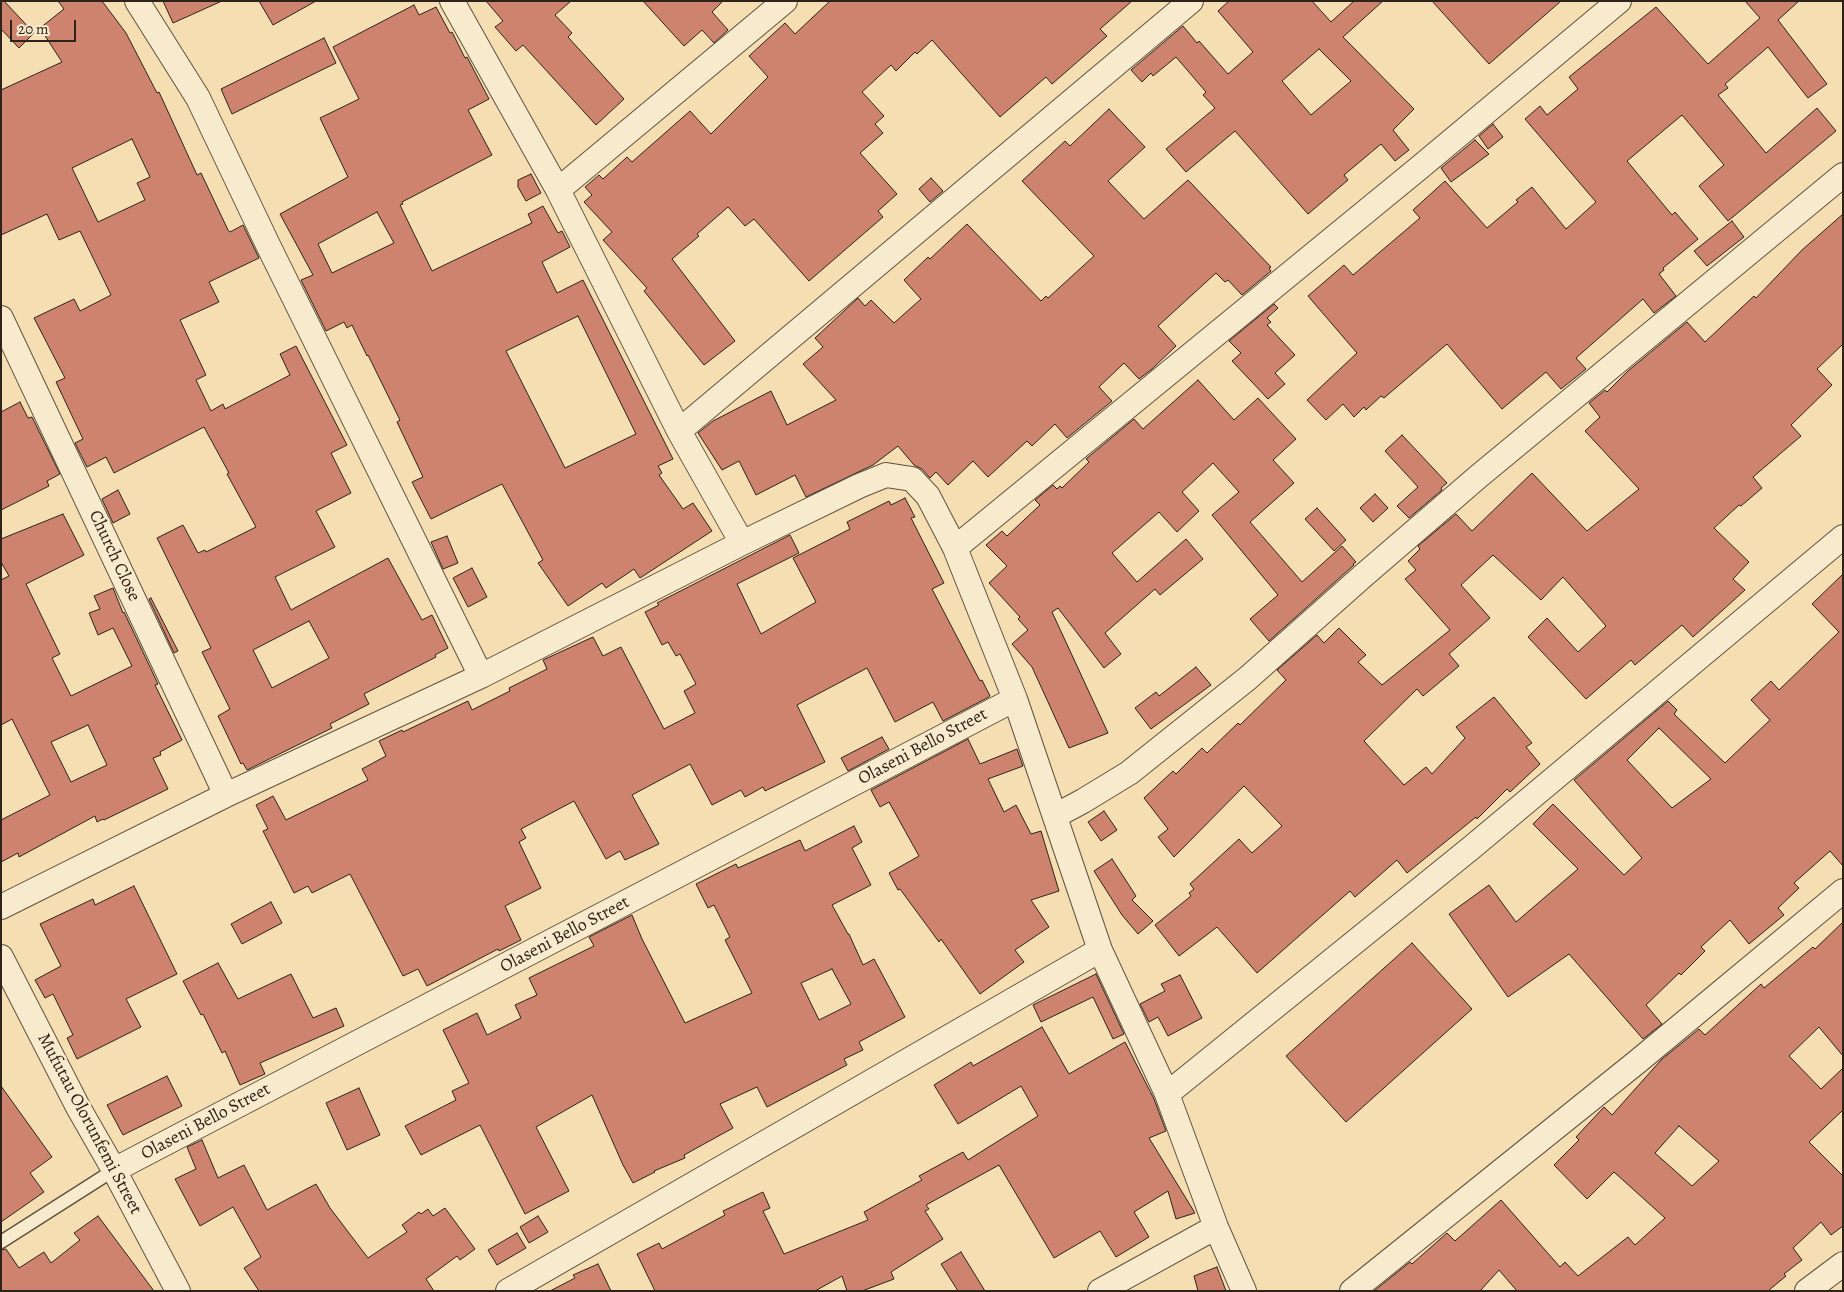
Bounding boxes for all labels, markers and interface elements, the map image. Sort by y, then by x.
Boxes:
scale bar [12,10,79,42]
text: 20 m [18,19,49,39]
street label: Church Close [83,507,145,605]
street label: Olaseni Bello Street [855,704,991,790]
street label: Olaseni Bello Street [497,892,633,978]
street label: Mufutau Olorunfemi Street [32,1030,146,1218]
street label: Olaseni Bello Street [138,1079,274,1165]

